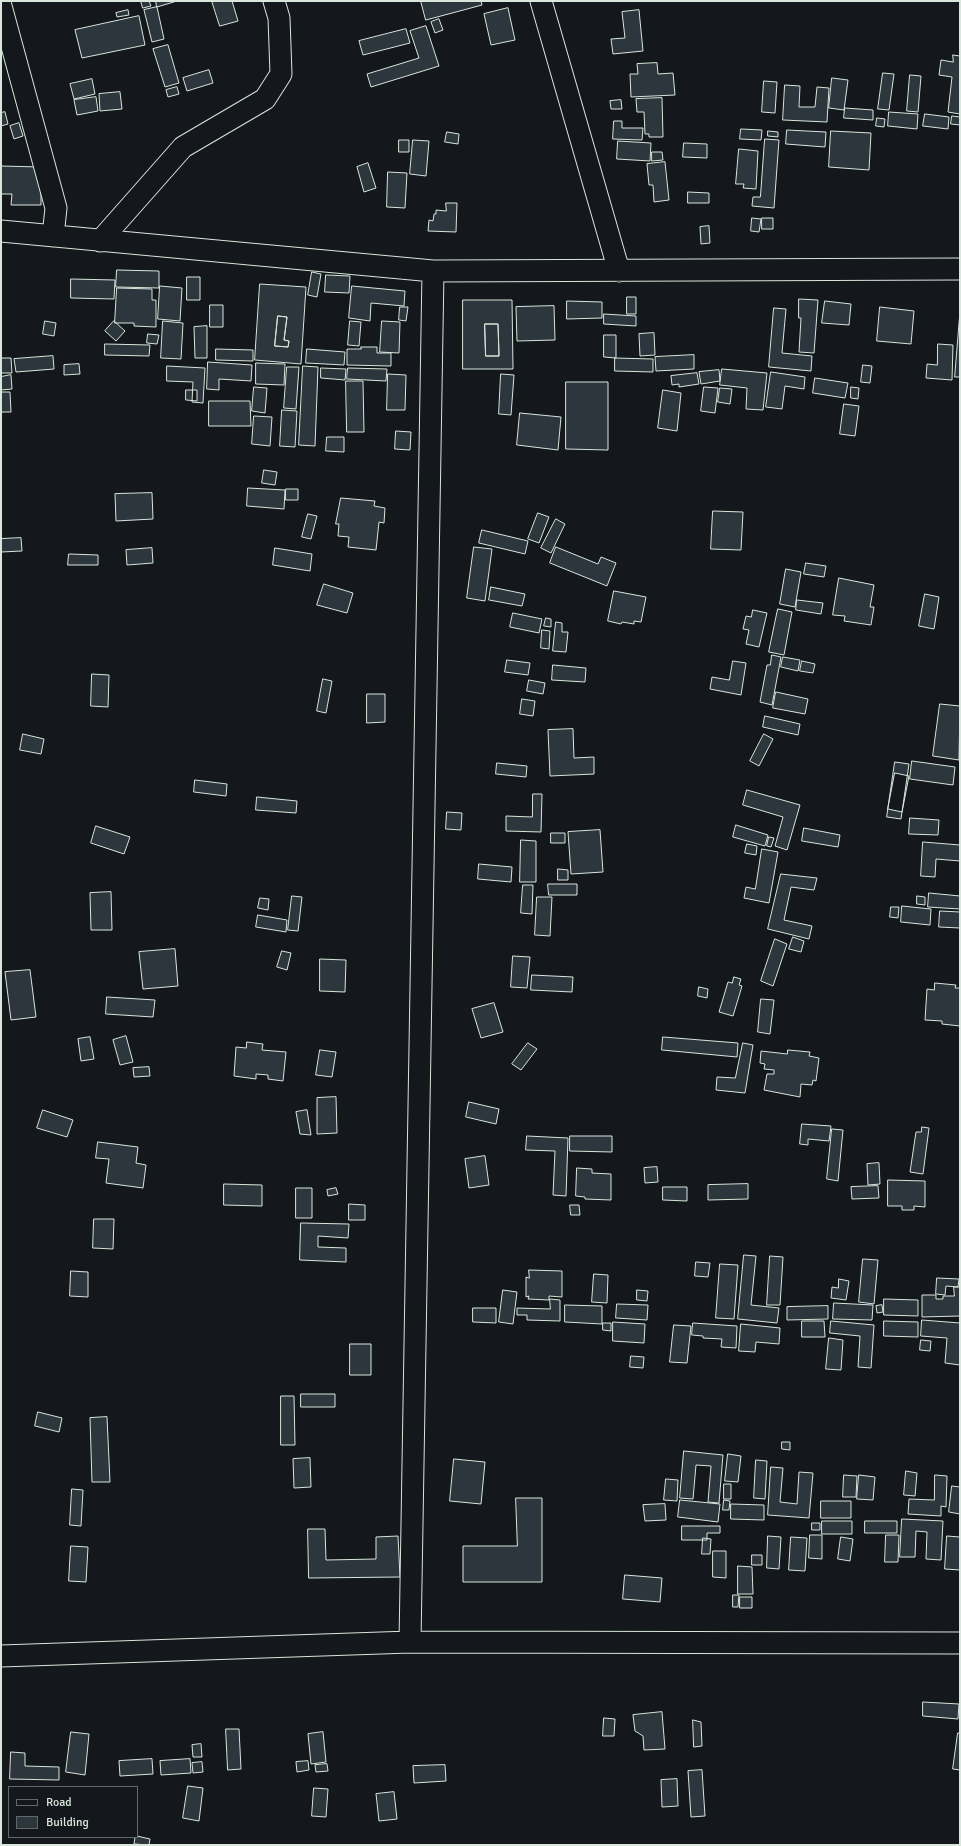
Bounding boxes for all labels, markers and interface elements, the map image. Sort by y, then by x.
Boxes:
legend [8,1786,138,1838]
text: Road [46,1795,72,1810]
text: Building [46,1815,89,1830]

